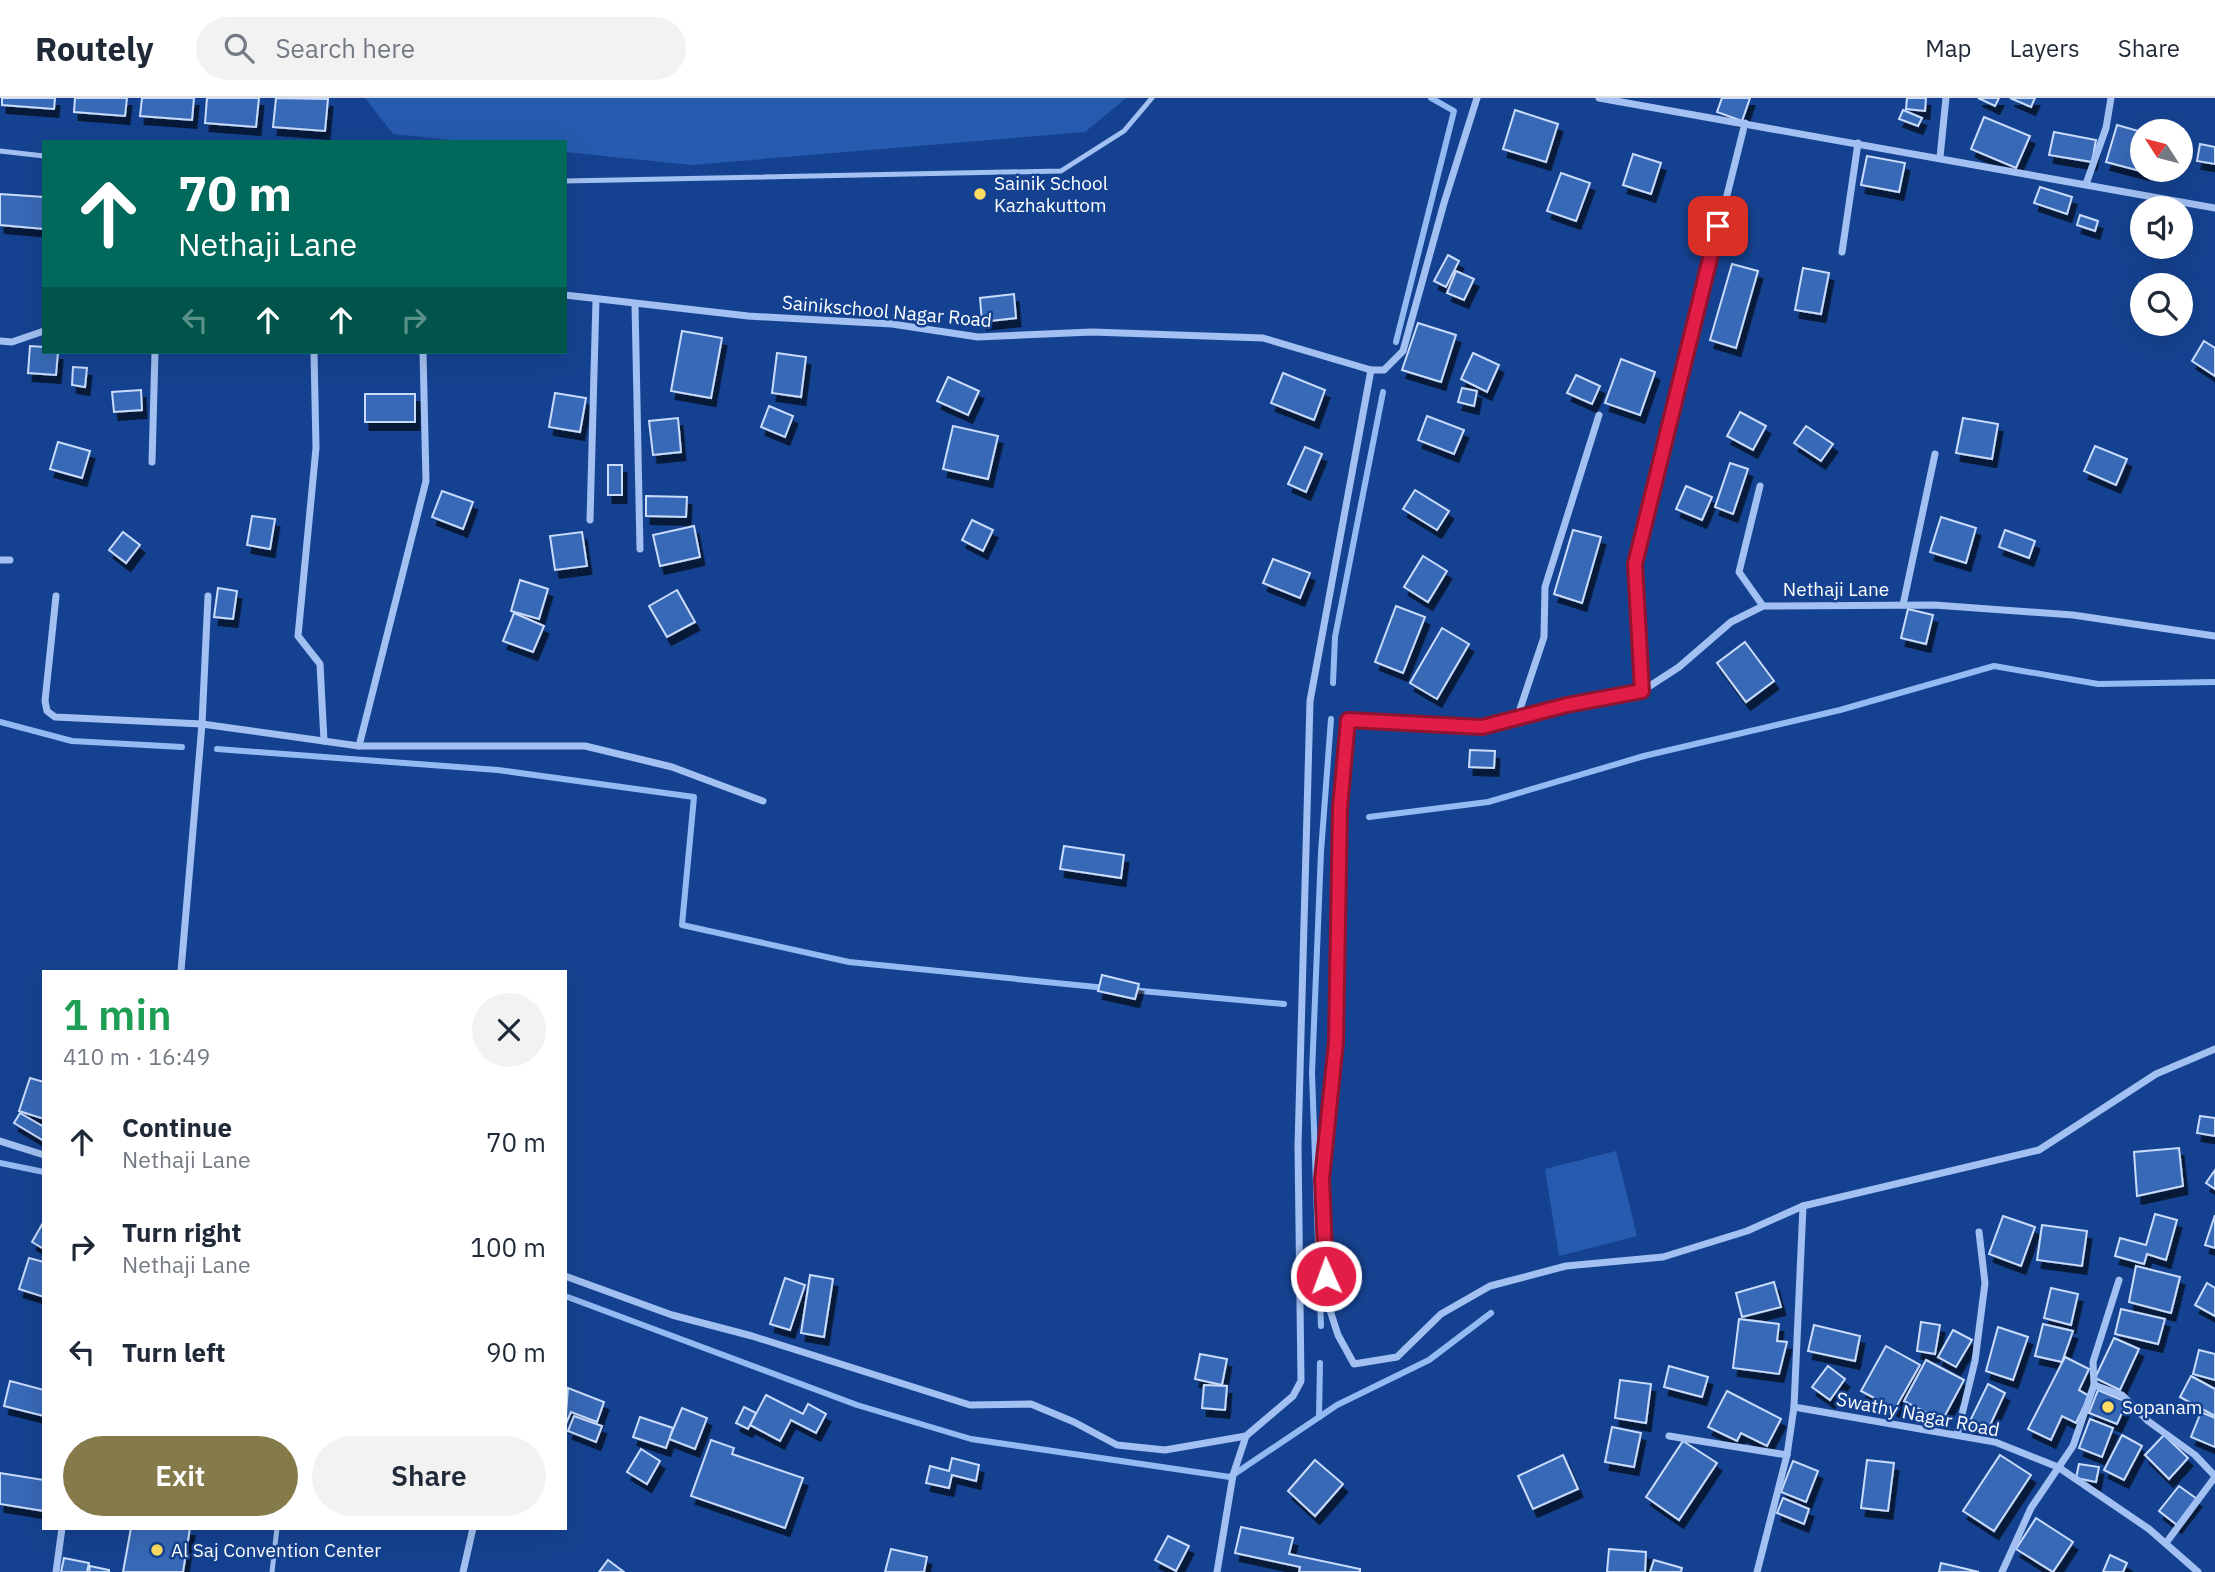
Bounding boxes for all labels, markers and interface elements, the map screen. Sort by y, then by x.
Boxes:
search box [196,17,686,80]
text: Routely [35,27,154,70]
icon: search [220,29,258,67]
text: Search here [276,31,415,65]
text: Map [1925,32,1972,64]
text: Layers [2010,32,2080,64]
text: Share [2118,32,2180,64]
north arrow [2130,119,2193,182]
map controls [2130,119,2193,336]
text: 70 m [178,161,292,224]
icon: ahead [63,168,154,259]
place label: Sainik School Kazhakuttom [994,171,1108,217]
marker: Sainik School Kazhakuttom [972,186,988,202]
pin [1688,196,1748,256]
button: sound [2130,196,2193,259]
icon: arrive [1699,207,1737,245]
text: Nethaji Lane [178,223,357,265]
button: search [2130,273,2193,336]
street label: Sainikschool Nagar Road [781,290,993,332]
icon: left [176,301,214,339]
icon: ahead [249,301,287,339]
icon: ahead [322,301,360,339]
icon: right [395,301,433,339]
street label: Nethaji Lane [1783,577,1889,601]
text: 1 min [63,987,172,1042]
button: close [472,993,546,1067]
text: 410 m · 16:49 [63,1041,210,1071]
text: Continue [122,1110,232,1144]
icon: ahead [63,1123,101,1161]
text: 70 m [486,1125,546,1159]
text: Nethaji Lane [122,1144,251,1174]
text: Turn right [122,1215,241,1249]
icon: right [63,1228,101,1266]
text: 100 m [470,1230,546,1264]
position arrow [1289,1239,1363,1313]
text: Nethaji Lane [122,1249,251,1279]
icon: left [63,1333,101,1371]
text: Turn left [122,1335,225,1369]
text: 90 m [486,1335,546,1369]
street label: Swathy Nagar Road [1834,1386,2002,1442]
place label: Sopanam [2122,1395,2202,1419]
marker: Sopanam [2100,1399,2116,1415]
button: Exit [63,1436,298,1516]
button: Share [312,1436,546,1516]
place label: Al Saj Convention Center [171,1538,381,1562]
marker: Al Saj Convention Center [149,1542,165,1558]

